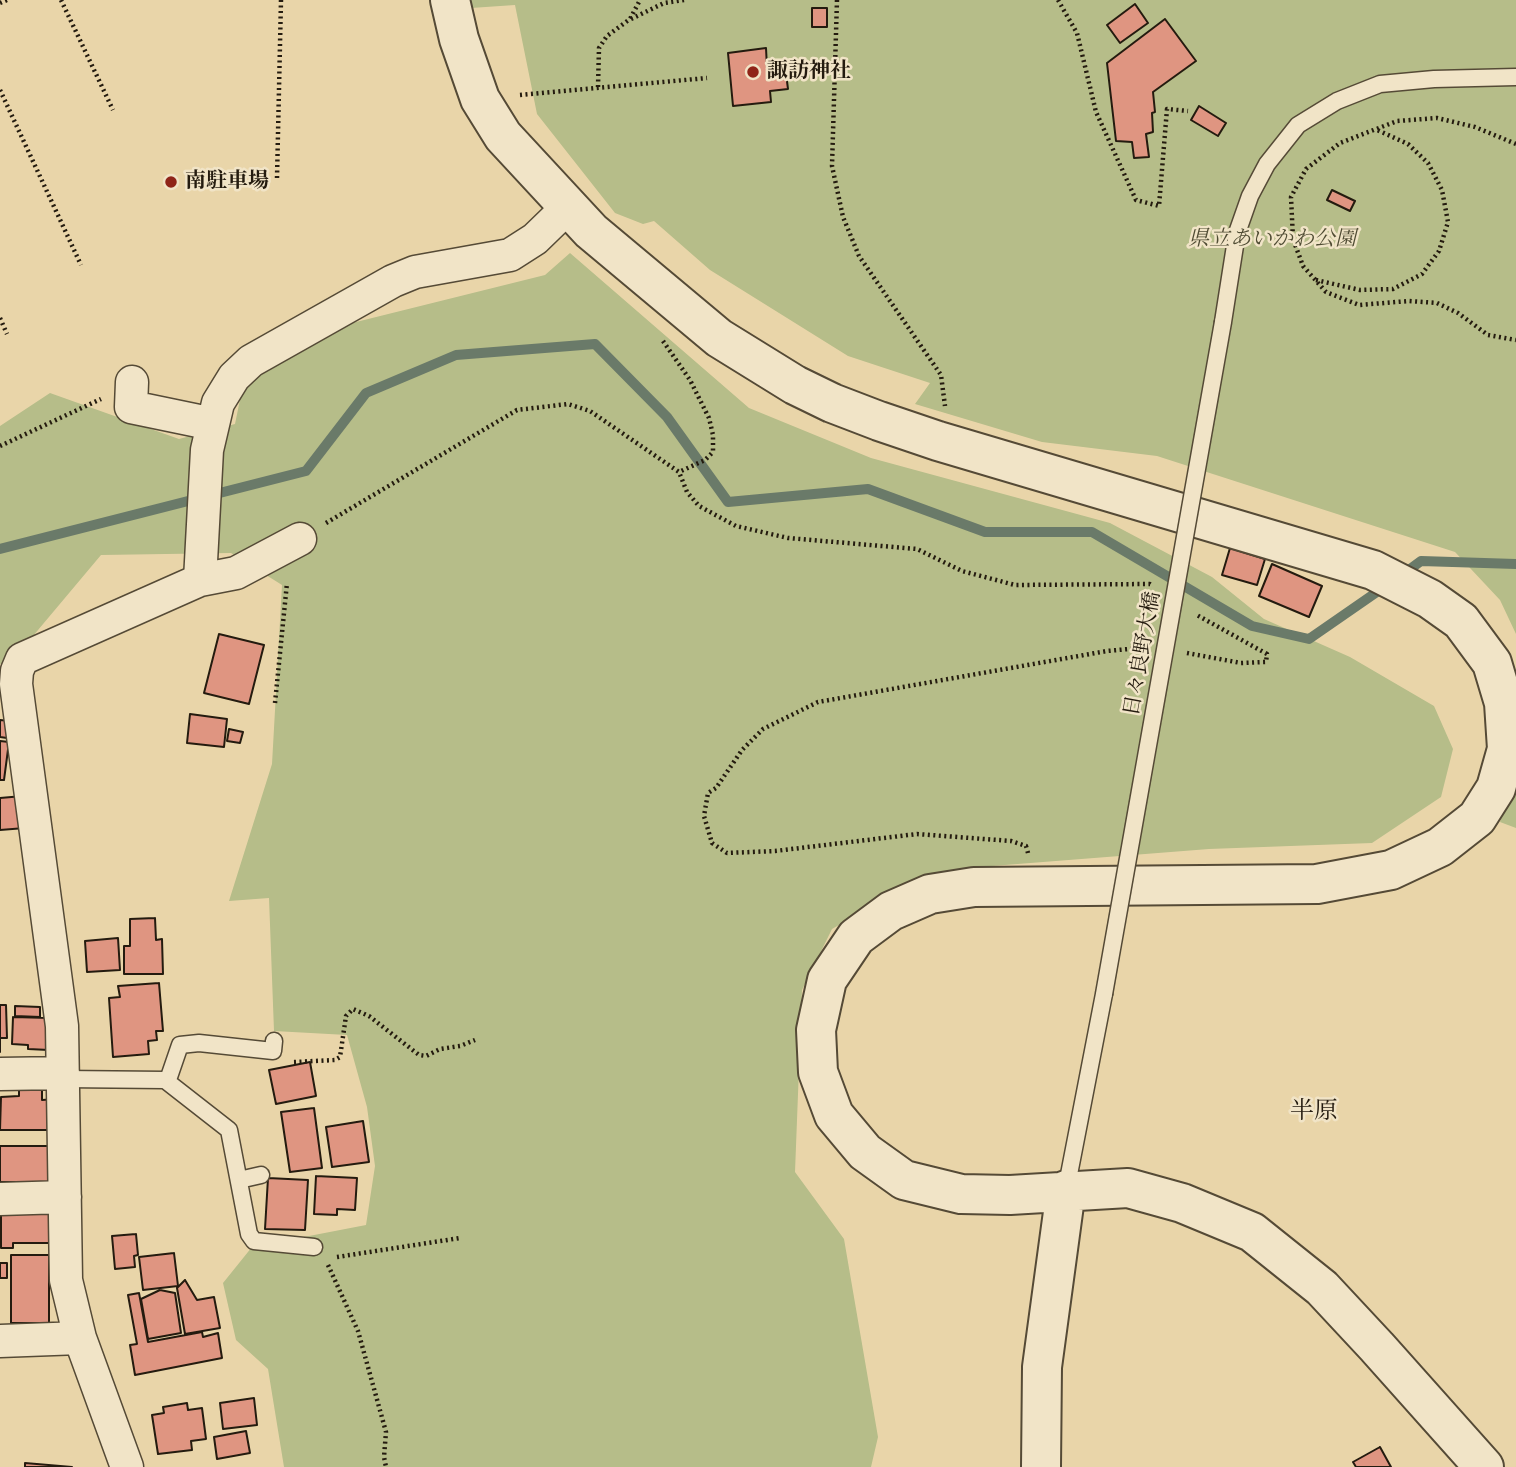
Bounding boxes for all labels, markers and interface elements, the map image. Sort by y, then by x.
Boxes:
place label: 諏訪神社 [767,59,851,85]
marker: 諏訪神社 [745,64,761,80]
place label: 南駐車場 [185,169,269,195]
marker: 南駐車場 [163,174,179,190]
park label: 県立あいかわ公園 [1188,227,1356,253]
street label: 日々良野大橋 [1120,590,1166,718]
district label: 半原 [1290,1098,1338,1126]

